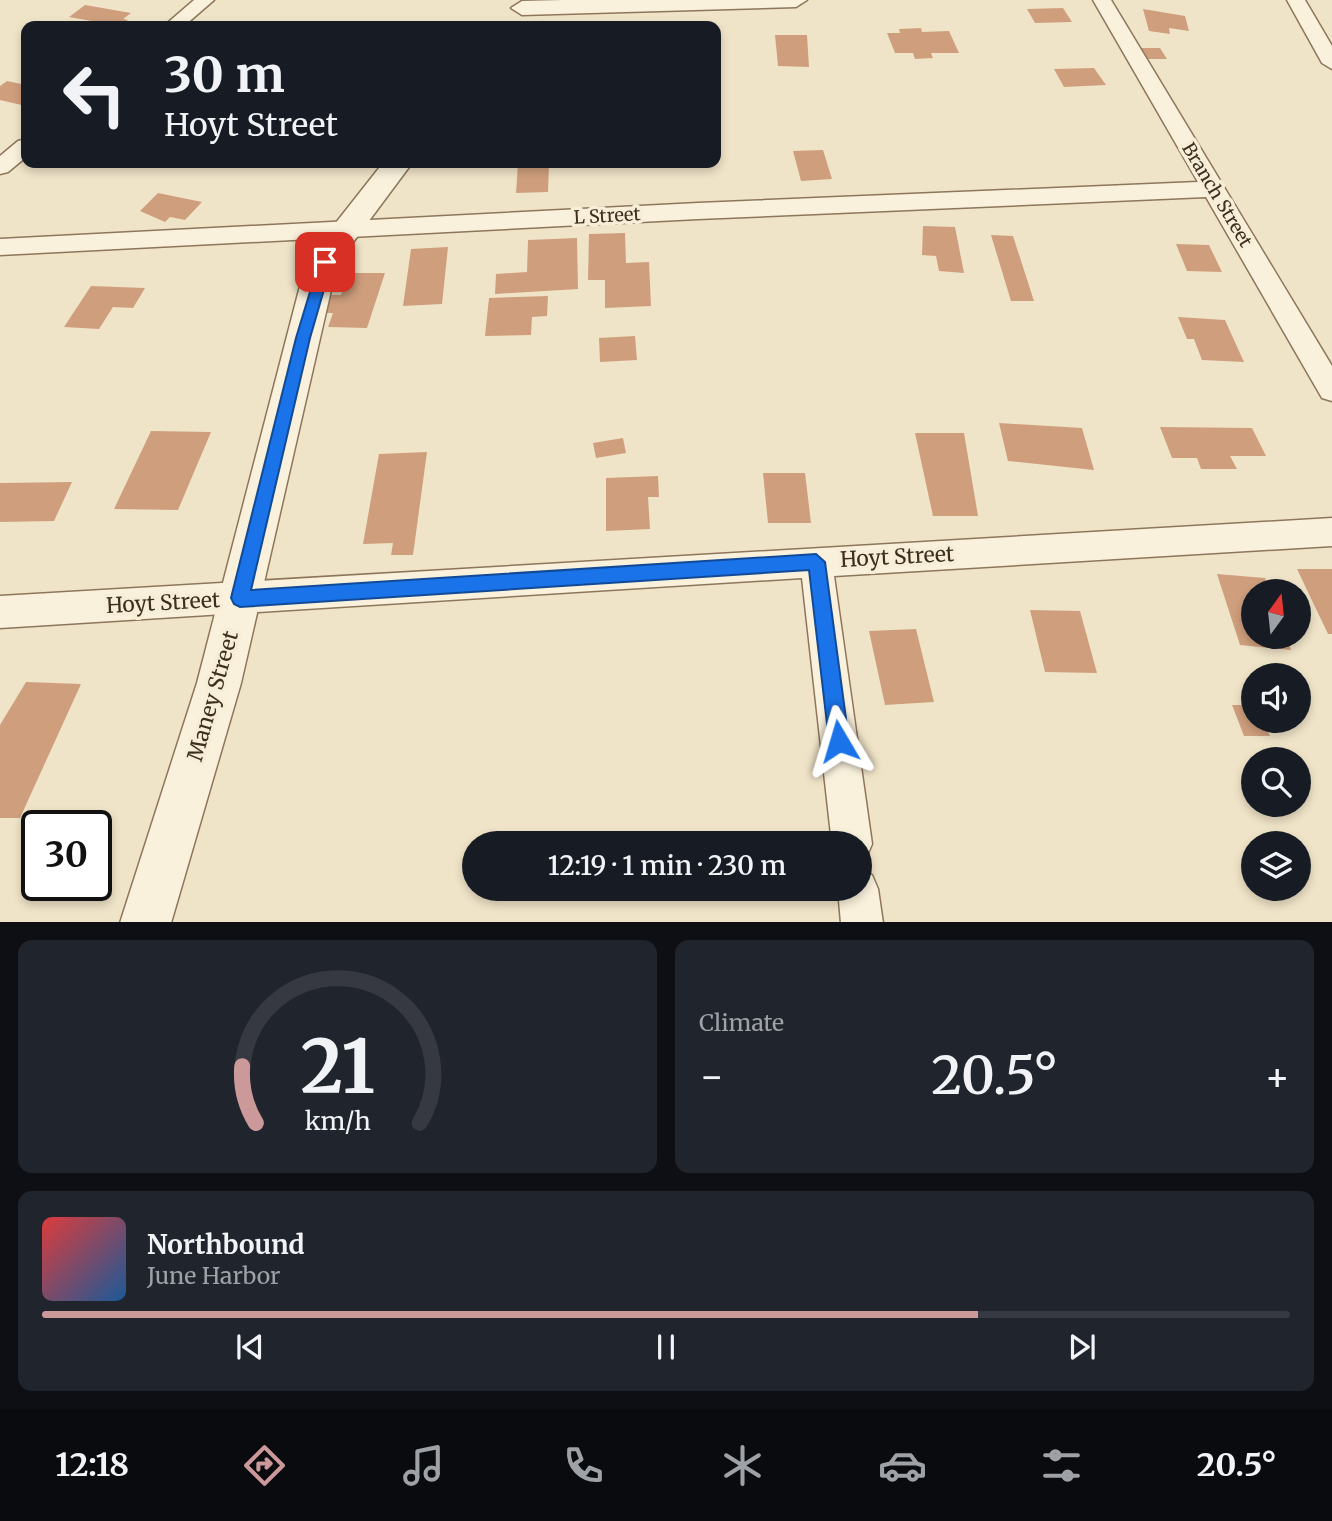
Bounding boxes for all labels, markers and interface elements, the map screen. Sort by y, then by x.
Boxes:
text: 30 m [164,44,285,105]
icon: left [49,49,140,140]
text: Hoyt Street [164,105,338,145]
street label: Branch Street [1177,138,1258,251]
street label: L Street [573,202,641,229]
pin [295,232,355,292]
icon: arrive [306,243,344,281]
street label: Hoyt Street [839,540,955,573]
north arrow [1241,579,1311,649]
map controls [1241,579,1311,901]
street label: Hoyt Street [105,586,221,619]
street label: Maney Street [181,628,244,764]
button: sound [1241,663,1311,733]
position arrow [802,704,876,778]
button: search [1241,747,1311,817]
speed limit sign: 30 [21,810,112,901]
button: layers [1241,831,1311,901]
text: 12:19 · 1 min · 230 m [548,849,786,882]
text: Climate [699,1008,784,1037]
text: 21 [300,1021,375,1113]
text: 20.5° [931,1043,1058,1108]
text: − [699,1053,724,1100]
text: + [1265,1053,1290,1100]
text: km/h [304,1104,371,1136]
text: Northbound [147,1228,305,1261]
text: June Harbor [147,1261,280,1290]
icon: previous [231,1328,269,1366]
icon: pause [647,1328,685,1366]
icon: next [1063,1328,1101,1366]
icon: directions [240,1441,289,1490]
icon: music [399,1441,448,1490]
icon: phone [559,1441,608,1490]
icon: climate [718,1441,767,1490]
icon: car [878,1441,927,1490]
icon: filters [1037,1441,1086,1490]
text: 12:18 [55,1445,129,1485]
text: 20.5° [1197,1445,1277,1485]

